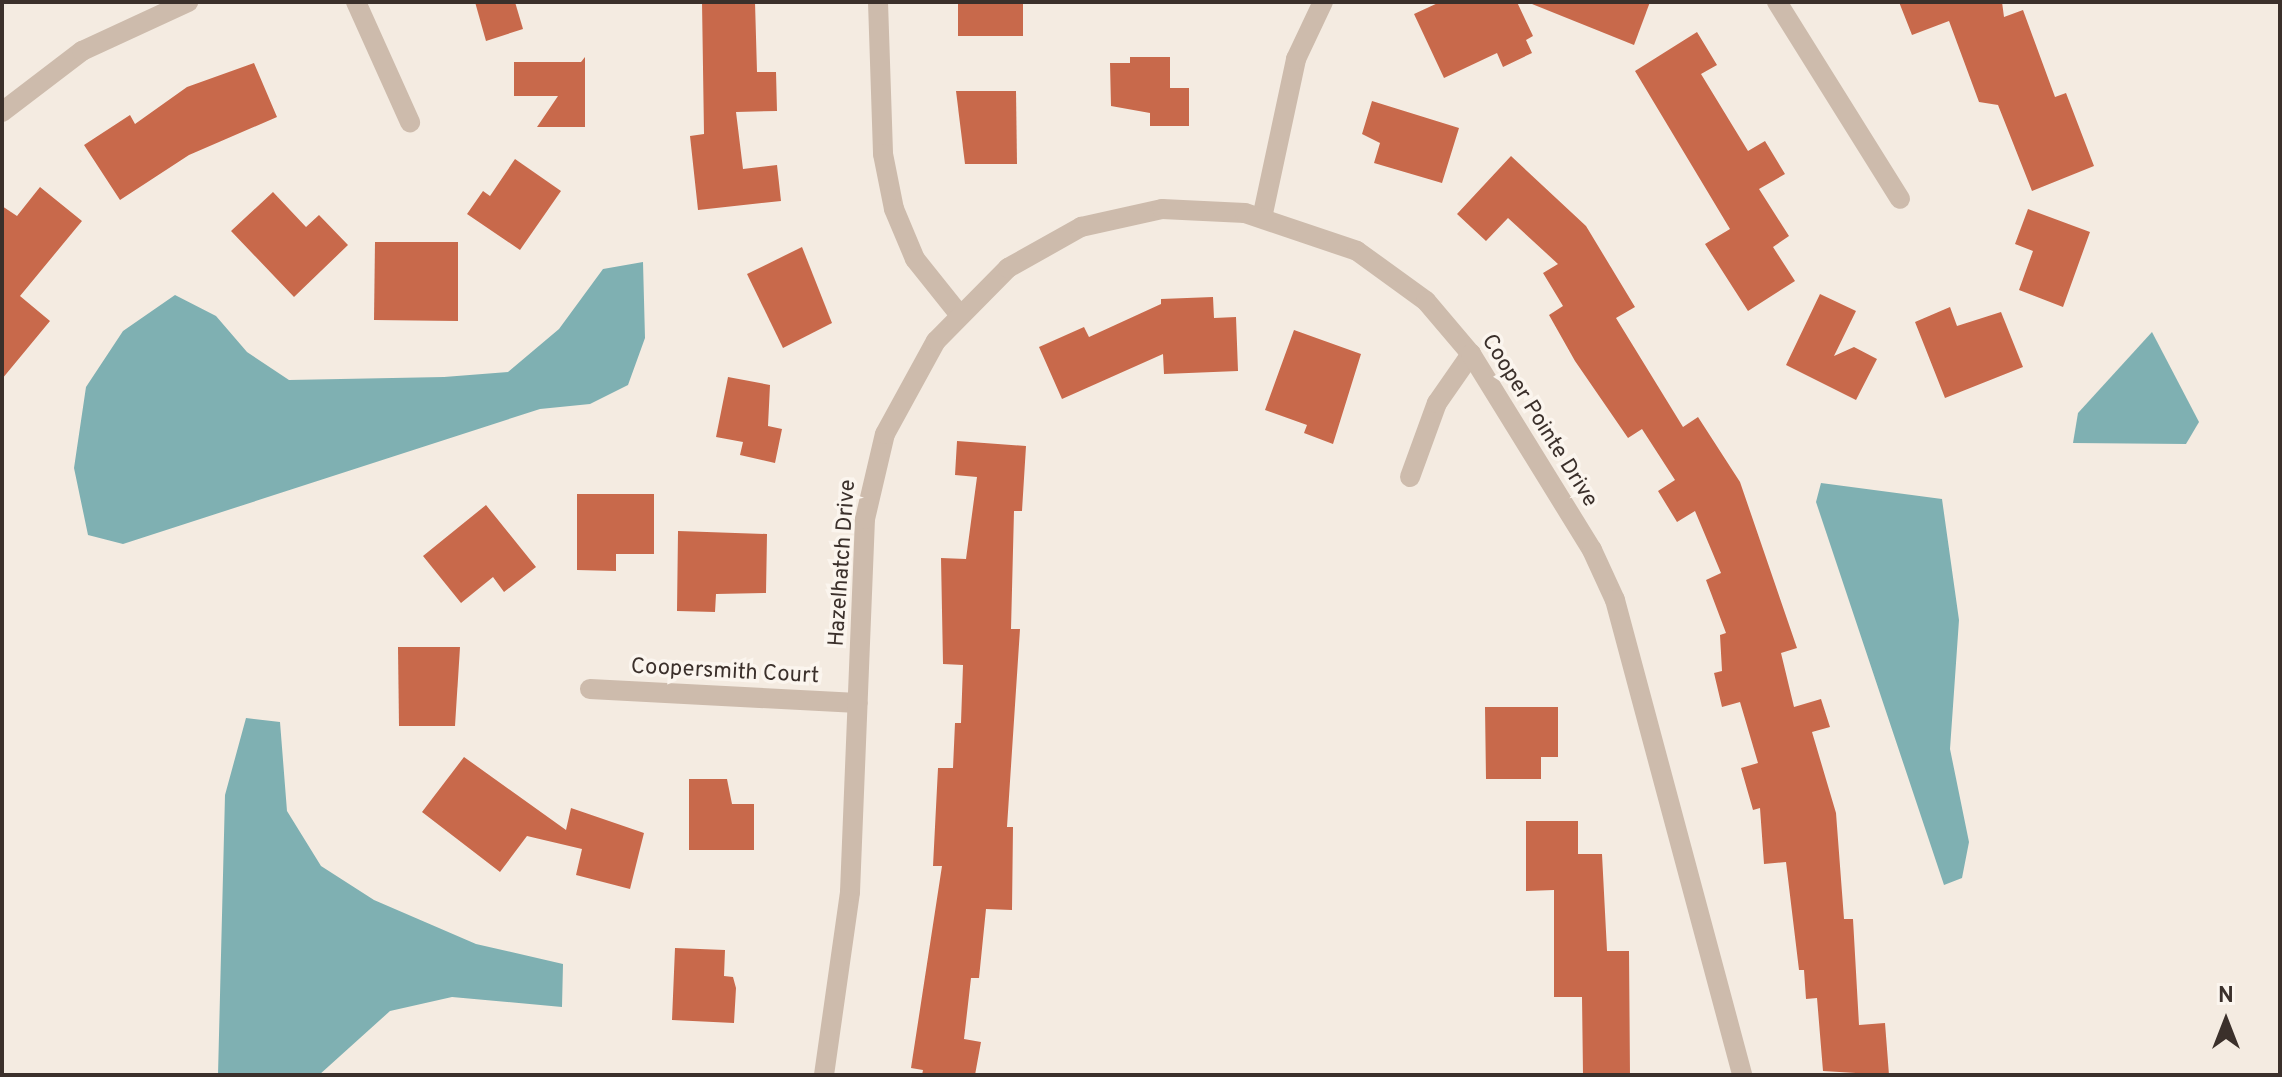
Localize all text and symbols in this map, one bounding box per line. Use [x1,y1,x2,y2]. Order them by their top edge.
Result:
street label: Cooper Pointe Drive [1475,330,1603,512]
street label: Hazelhatch Drive [824,479,862,647]
street label: Coopersmith Court [630,654,820,690]
north arrow [2186,981,2266,1061]
text: N [2218,983,2234,1010]

